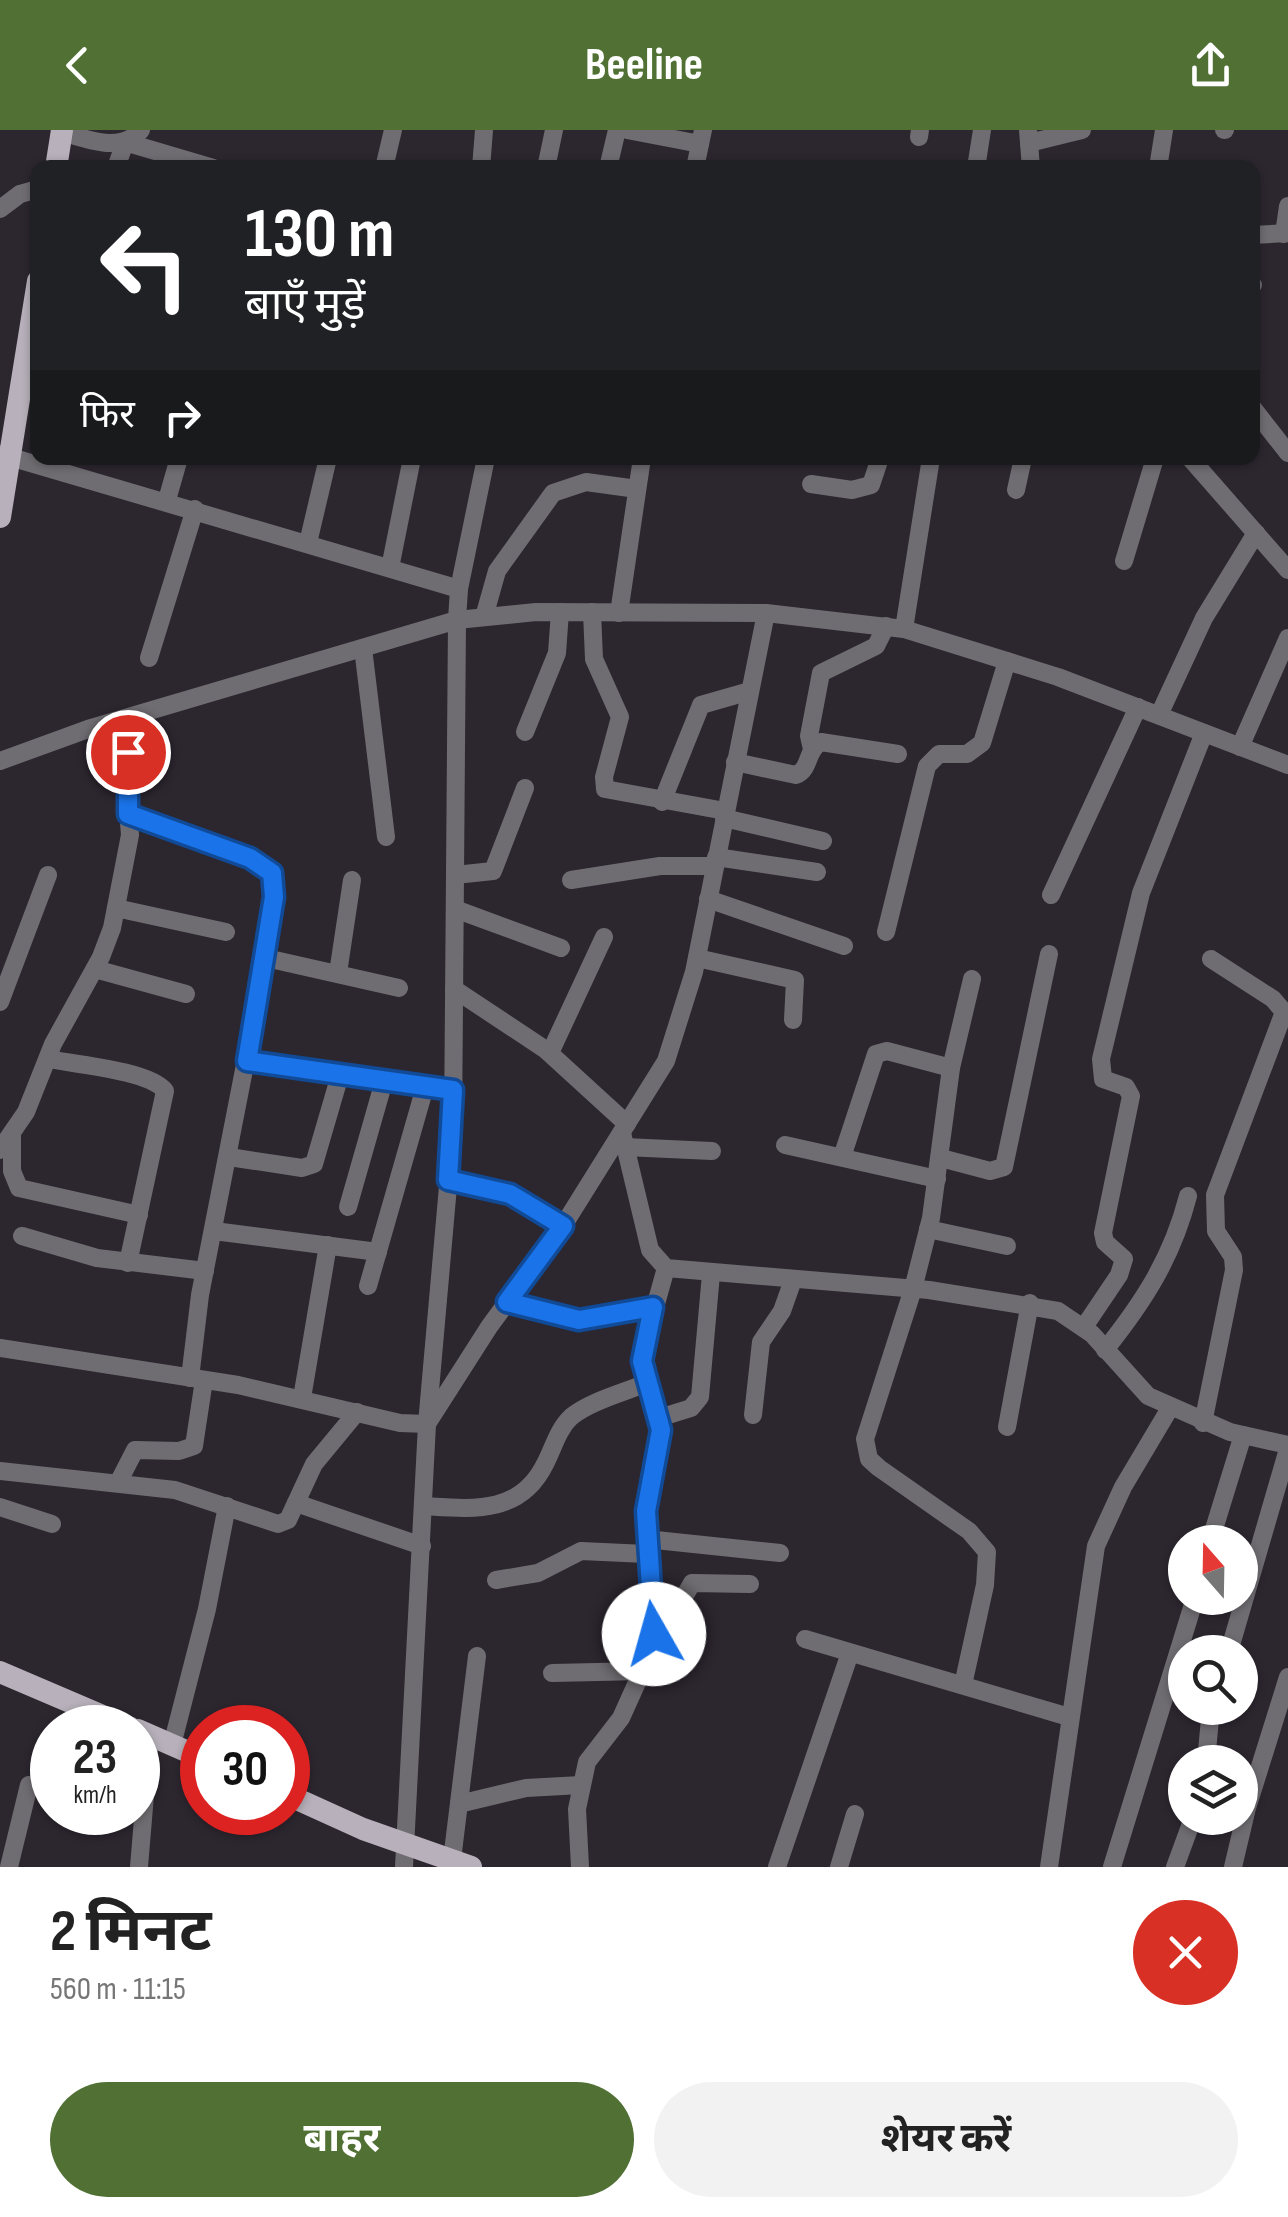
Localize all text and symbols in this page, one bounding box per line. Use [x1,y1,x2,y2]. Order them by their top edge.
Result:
icon: back [50,38,105,93]
text: Beeline [585,38,703,93]
icon: share [1183,38,1238,93]
text: 130 m [245,193,394,277]
icon: left [80,200,210,330]
text: बाएँ मुड़ें [245,278,365,333]
icon: right [155,390,210,445]
text: फिर [80,393,135,438]
pin [86,710,171,795]
icon: arrive [101,725,156,780]
north arrow [1168,1525,1258,1615]
map controls [1168,1525,1258,1835]
position arrow [602,1582,706,1686]
button: search [1168,1635,1258,1725]
speed limit sign: 30 [180,1705,310,1835]
text: 23 [73,1728,117,1788]
button: layers [1168,1745,1258,1835]
text: km/h [73,1780,117,1811]
text: 2 मिनट [50,1896,212,1968]
button: close [1133,1900,1238,2005]
text: 560 m · 11:15 [50,1970,186,2009]
button: बाहर [50,2082,634,2197]
button: शेयर करें [654,2082,1238,2197]

